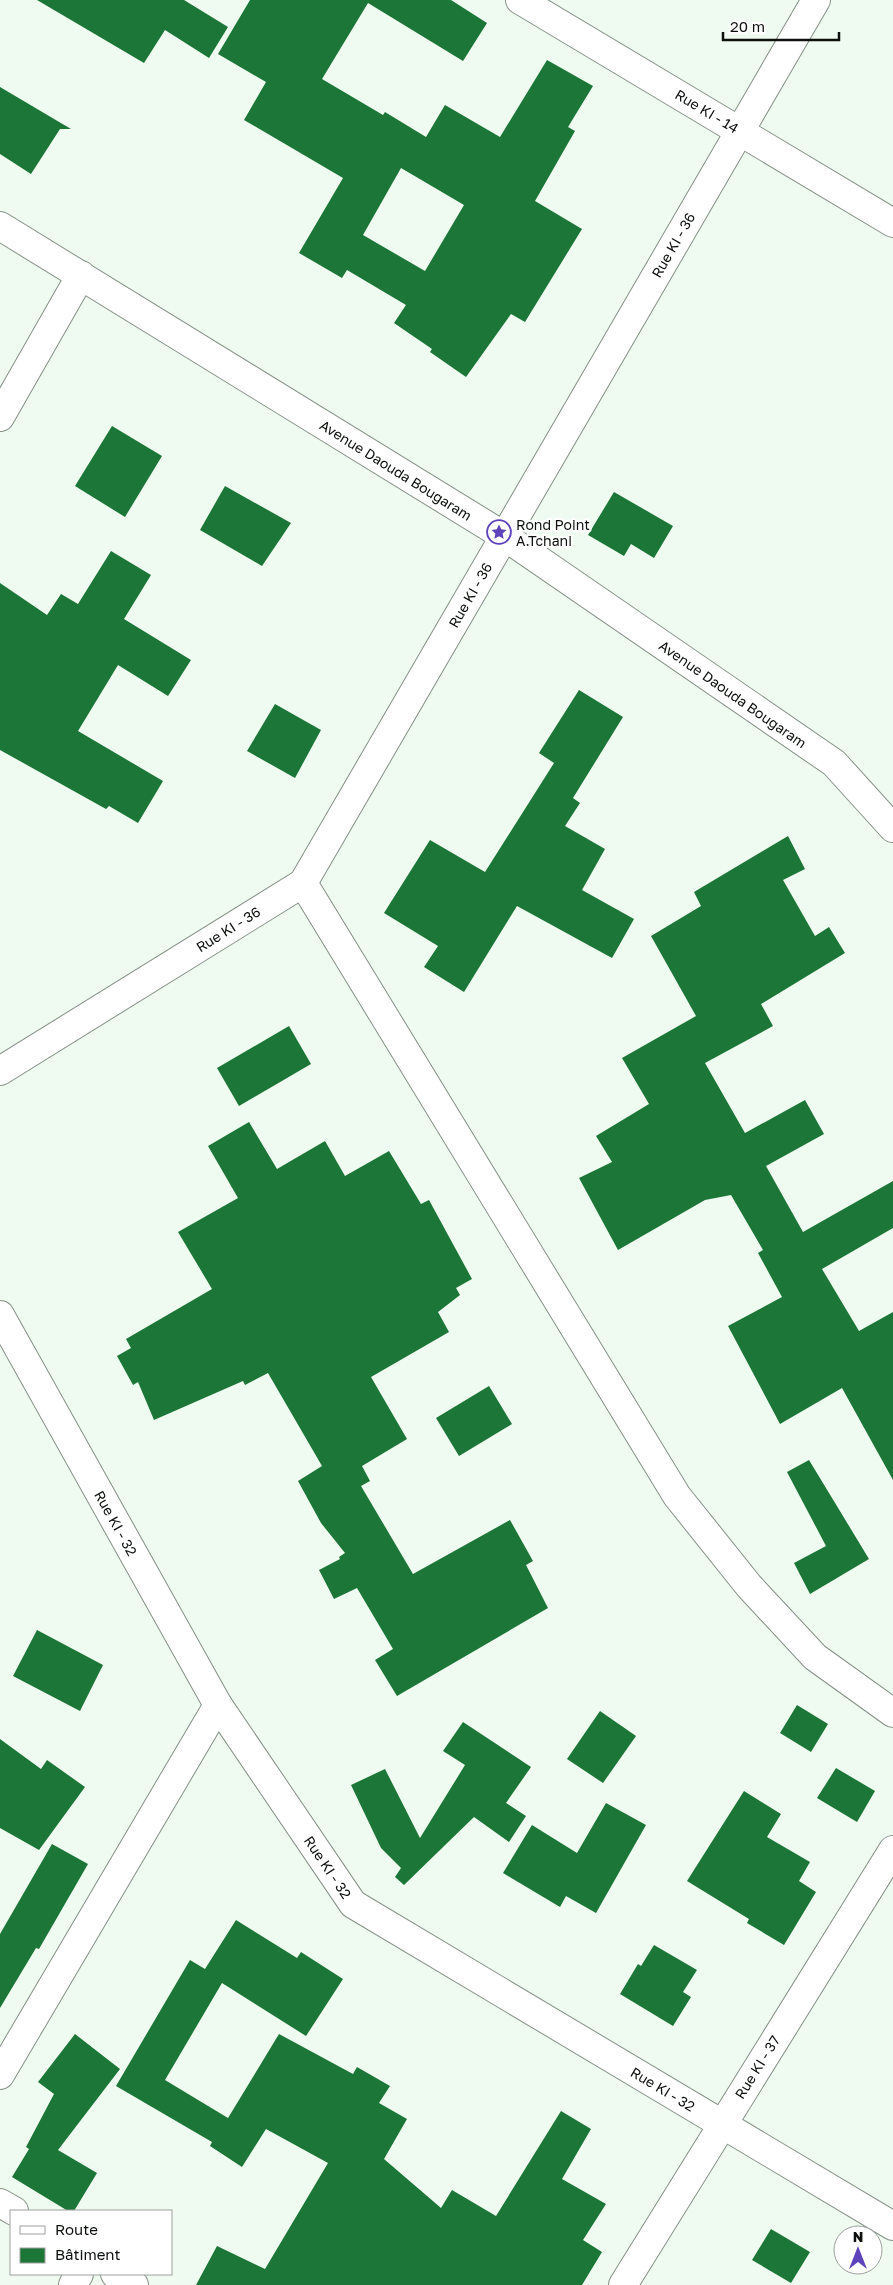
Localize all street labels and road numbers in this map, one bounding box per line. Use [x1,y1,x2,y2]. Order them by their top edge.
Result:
street label: Rue KI - 14 [672,85,742,137]
street label: Rue KI - 36 [648,209,698,281]
street label: Avenue Daouda Bougaram [317,416,475,524]
street label: Rue KI - 36 [445,559,495,631]
street label: Avenue Daouda Bougaram [656,637,810,751]
street label: Rue KI - 36 [193,903,263,955]
street label: Rue KI - 32 [91,1487,141,1559]
street label: Rue KI - 32 [301,1832,355,1902]
street label: Rue KI - 37 [731,2032,783,2102]
street label: Rue KI - 32 [628,2063,698,2115]

